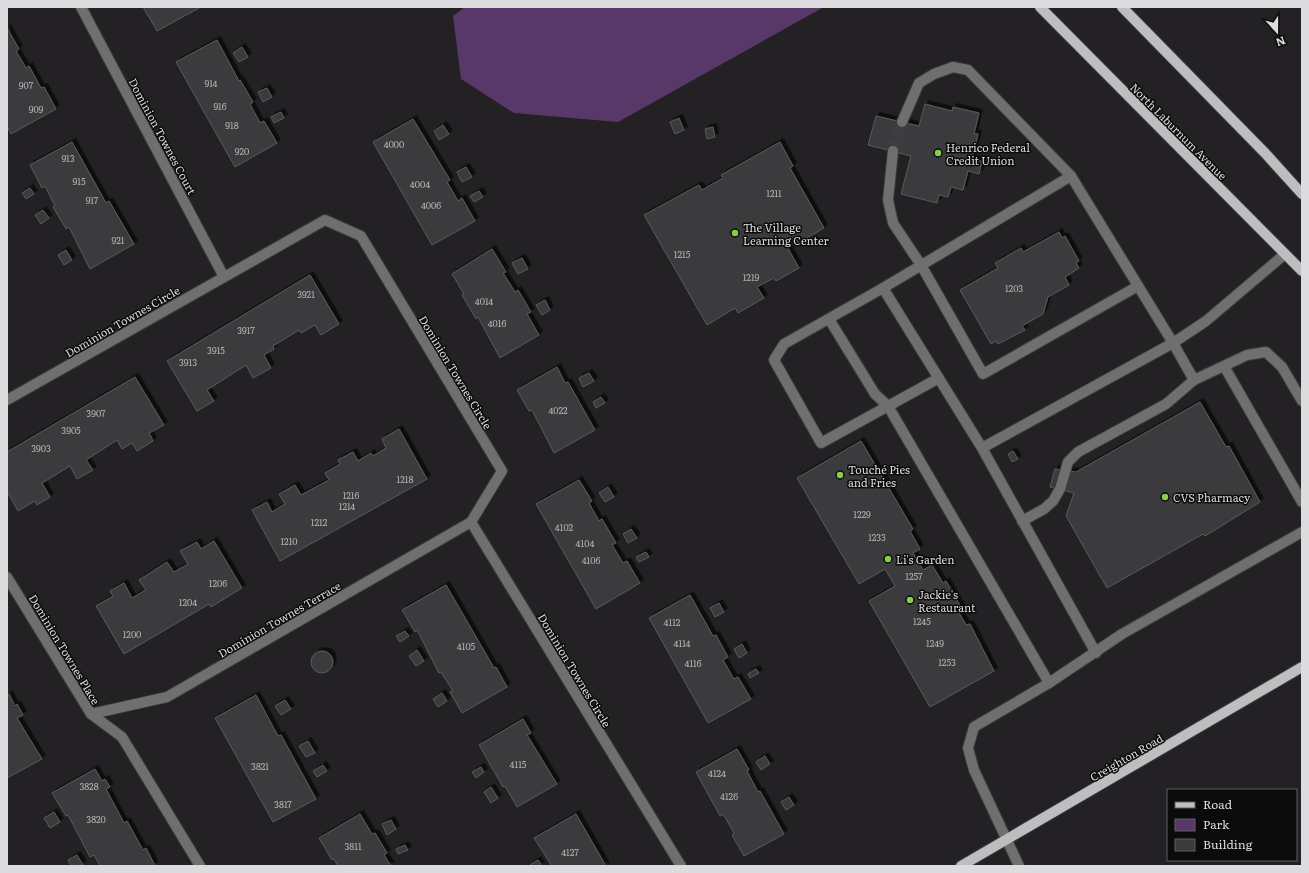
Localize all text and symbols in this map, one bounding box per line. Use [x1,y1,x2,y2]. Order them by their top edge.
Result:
north arrow [1257,12,1297,52]
text: N [1274,33,1288,51]
street label: Dominion Townes Court [126,75,201,197]
house number: 914 [205,76,218,90]
house number: 907 [19,78,34,92]
street label: North Laburnum Avenue [1127,79,1231,183]
house number: 916 [213,99,227,113]
house number: 909 [29,102,44,116]
house number: 918 [225,118,239,132]
house number: 4000 [384,137,404,151]
place label: Henrico Federal Credit Union [946,139,1030,168]
house number: 920 [235,144,249,158]
marker: Henrico Federal Credit Union [933,148,943,158]
house number: 913 [61,151,75,165]
house number: 915 [73,174,86,188]
house number: 4004 [410,177,430,191]
house number: 1211 [766,186,782,200]
house number: 917 [86,193,99,207]
house number: 4006 [421,198,441,212]
place label: The Village Learning Center [743,219,830,248]
marker: The Village Learning Center [730,228,740,238]
house number: 921 [112,233,125,247]
house number: 1215 [674,247,691,261]
house number: 1219 [743,270,760,284]
street label: Dominion Townes Circle [62,281,183,360]
house number: 1203 [1005,281,1023,295]
house number: 3921 [297,287,315,301]
house number: 4014 [475,294,493,308]
street label: Dominion Townes Circle [416,312,496,432]
house number: 4016 [488,316,506,330]
house number: 3917 [237,323,255,337]
house number: 3915 [207,343,225,357]
house number: 3913 [179,355,197,369]
house number: 4022 [548,403,568,417]
house number: 3907 [86,406,106,420]
house number: 3905 [61,423,81,437]
house number: 3903 [31,441,51,455]
place label: Touché Pies and Fries [848,461,910,490]
marker: Touché Pies and Fries [835,470,845,480]
house number: 1218 [397,472,413,486]
house number: 1216 [343,488,360,502]
place label: CVS Pharmacy [1173,489,1251,505]
marker: CVS Pharmacy [1160,492,1170,502]
house number: 1214 [339,499,355,513]
house number: 1229 [853,507,871,521]
house number: 1212 [311,515,328,529]
house number: 4102 [555,520,574,534]
house number: 1233 [868,530,886,544]
house number: 1210 [280,534,298,548]
house number: 4104 [576,536,594,550]
place label: Li's Garden [896,551,954,567]
house number: 4106 [582,553,600,567]
marker: Li's Garden [883,554,893,564]
house number: 1257 [905,569,923,583]
house number: 1206 [209,576,227,590]
street label: Dominion Townes Terrace [215,577,344,661]
place label: Jackie's Restaurant [918,586,976,615]
street label: Dominion Townes Place [26,591,105,707]
house number: 1204 [179,595,197,609]
marker: Jackie's Restaurant [905,595,915,605]
street label: Dominion Townes Circle [535,610,615,730]
house number: 1245 [913,614,931,628]
house number: 4112 [664,615,681,629]
house number: 1200 [123,627,141,641]
house number: 4114 [674,636,690,650]
house number: 1249 [926,636,944,650]
house number: 4105 [457,639,476,653]
house number: 1253 [938,655,956,669]
house number: 4116 [684,656,702,670]
street label: Creighton Road [1086,729,1166,784]
house number: 4115 [510,757,527,771]
house number: 3821 [251,759,269,773]
house number: 4124 [708,766,726,780]
house number: 3828 [79,779,99,793]
house number: 4126 [720,789,738,803]
legend [1167,789,1297,861]
text: Road [1203,795,1233,813]
house number: 3817 [274,797,292,811]
house number: 3820 [86,812,106,826]
text: Park [1203,815,1230,833]
text: Building [1203,835,1253,853]
house number: 3811 [344,839,362,853]
house number: 4127 [561,845,579,859]

